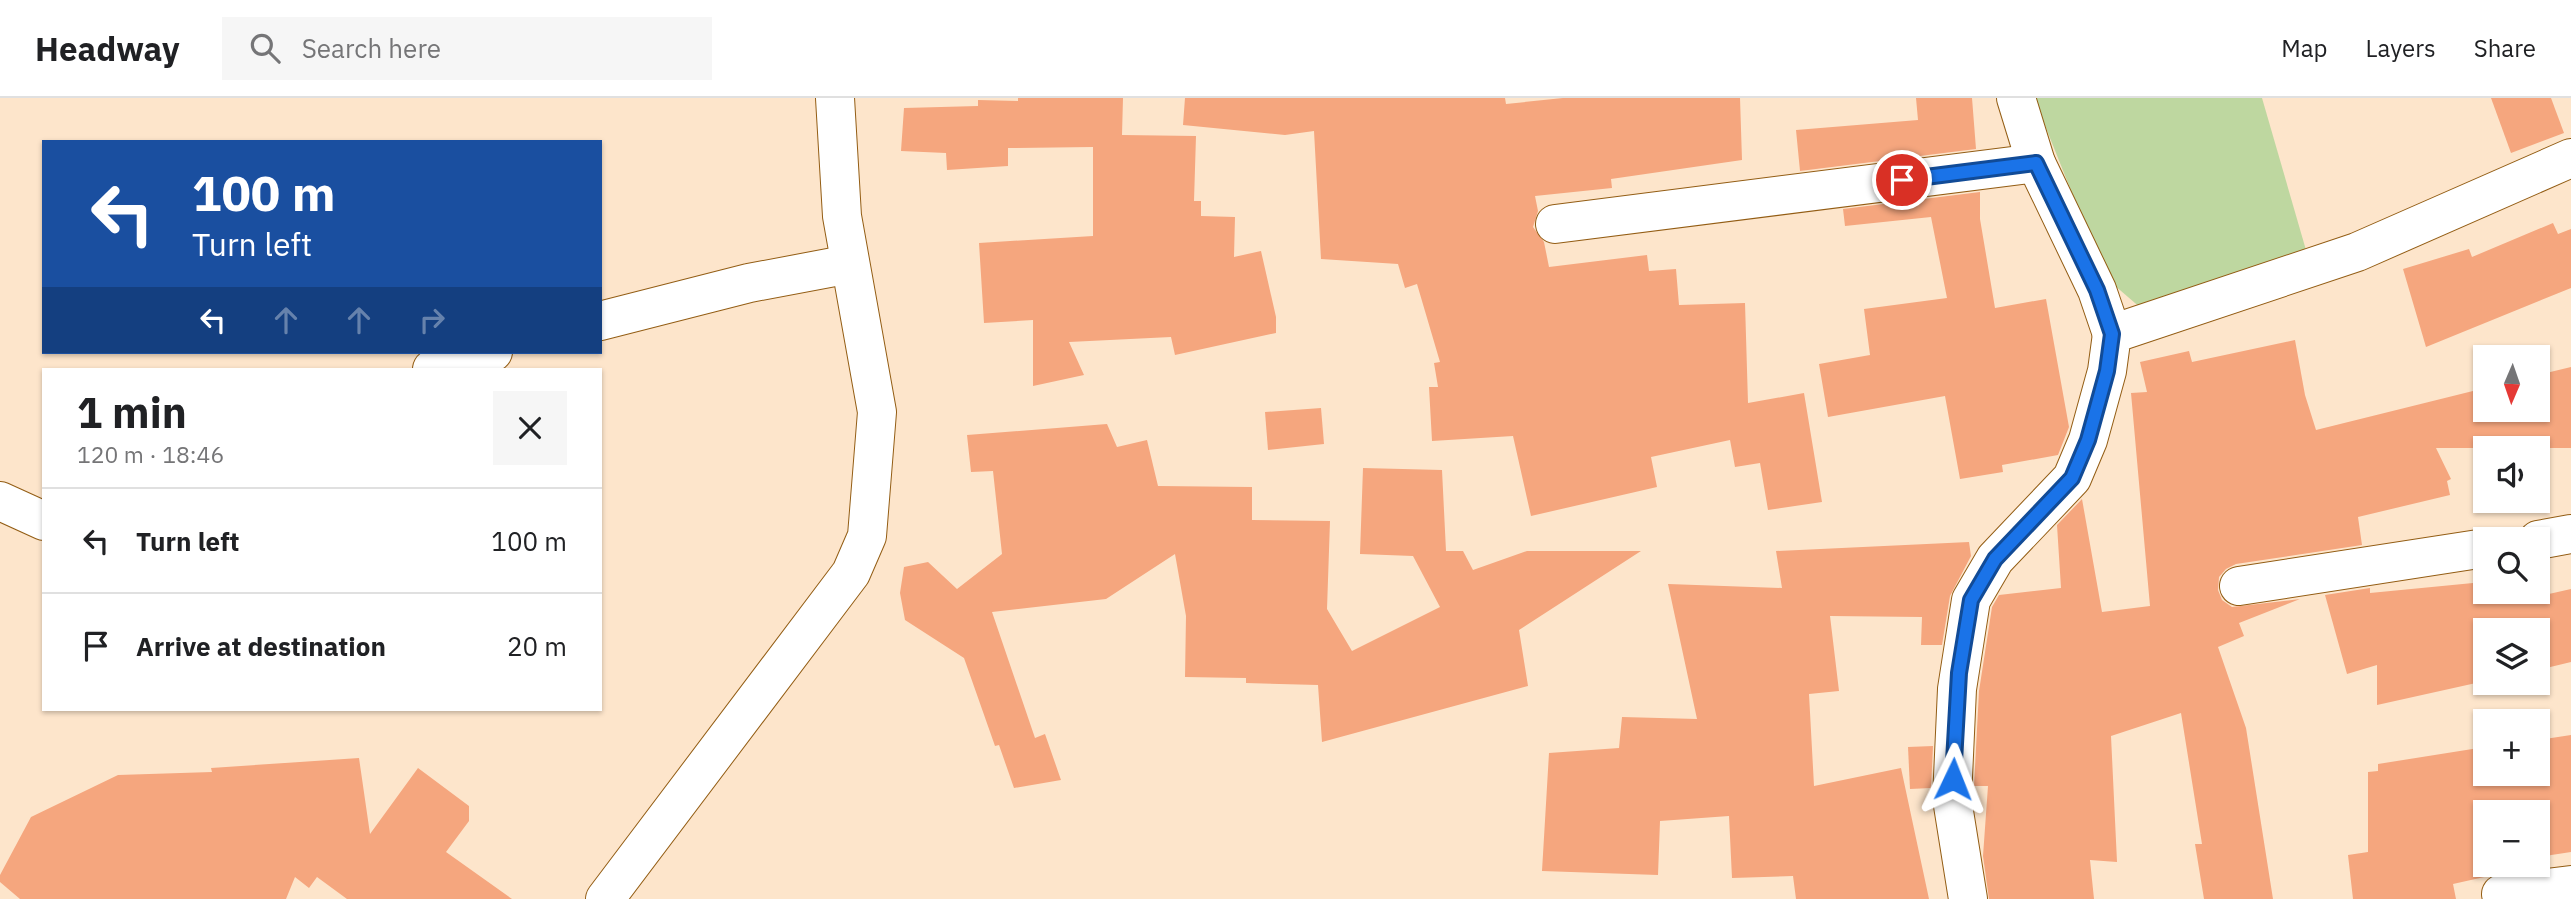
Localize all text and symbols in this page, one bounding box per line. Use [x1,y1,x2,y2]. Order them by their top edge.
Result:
search box [222,17,712,80]
text: Headway [35,27,180,70]
icon: search [246,29,284,67]
text: Search here [302,31,441,65]
text: Map [2281,32,2328,64]
text: Layers [2366,32,2436,64]
text: Share [2474,32,2536,64]
pin [1872,150,1932,210]
text: 100 m [192,161,336,224]
icon: arrive [1883,161,1921,199]
icon: left [77,168,168,259]
text: Turn left [192,223,312,265]
icon: left [194,301,232,339]
icon: ahead [267,301,305,339]
icon: ahead [340,301,378,339]
icon: right [413,301,451,339]
north arrow [2473,345,2550,422]
map controls [2473,345,2550,877]
text: 1 min [77,385,187,440]
button: close [493,391,567,465]
button: sound [2473,436,2550,513]
text: 120 m · 18:46 [77,439,224,469]
icon: left [77,522,115,560]
text: Turn left [136,524,239,558]
text: 100 m [491,524,567,558]
button: search [2473,527,2550,604]
button: layers [2473,618,2550,695]
icon: arrive [77,627,115,665]
text: Arrive at destination [136,629,386,663]
text: 20 m [507,629,567,663]
button: + [2473,709,2550,786]
position arrow [1916,742,1990,816]
button: − [2473,800,2550,877]

